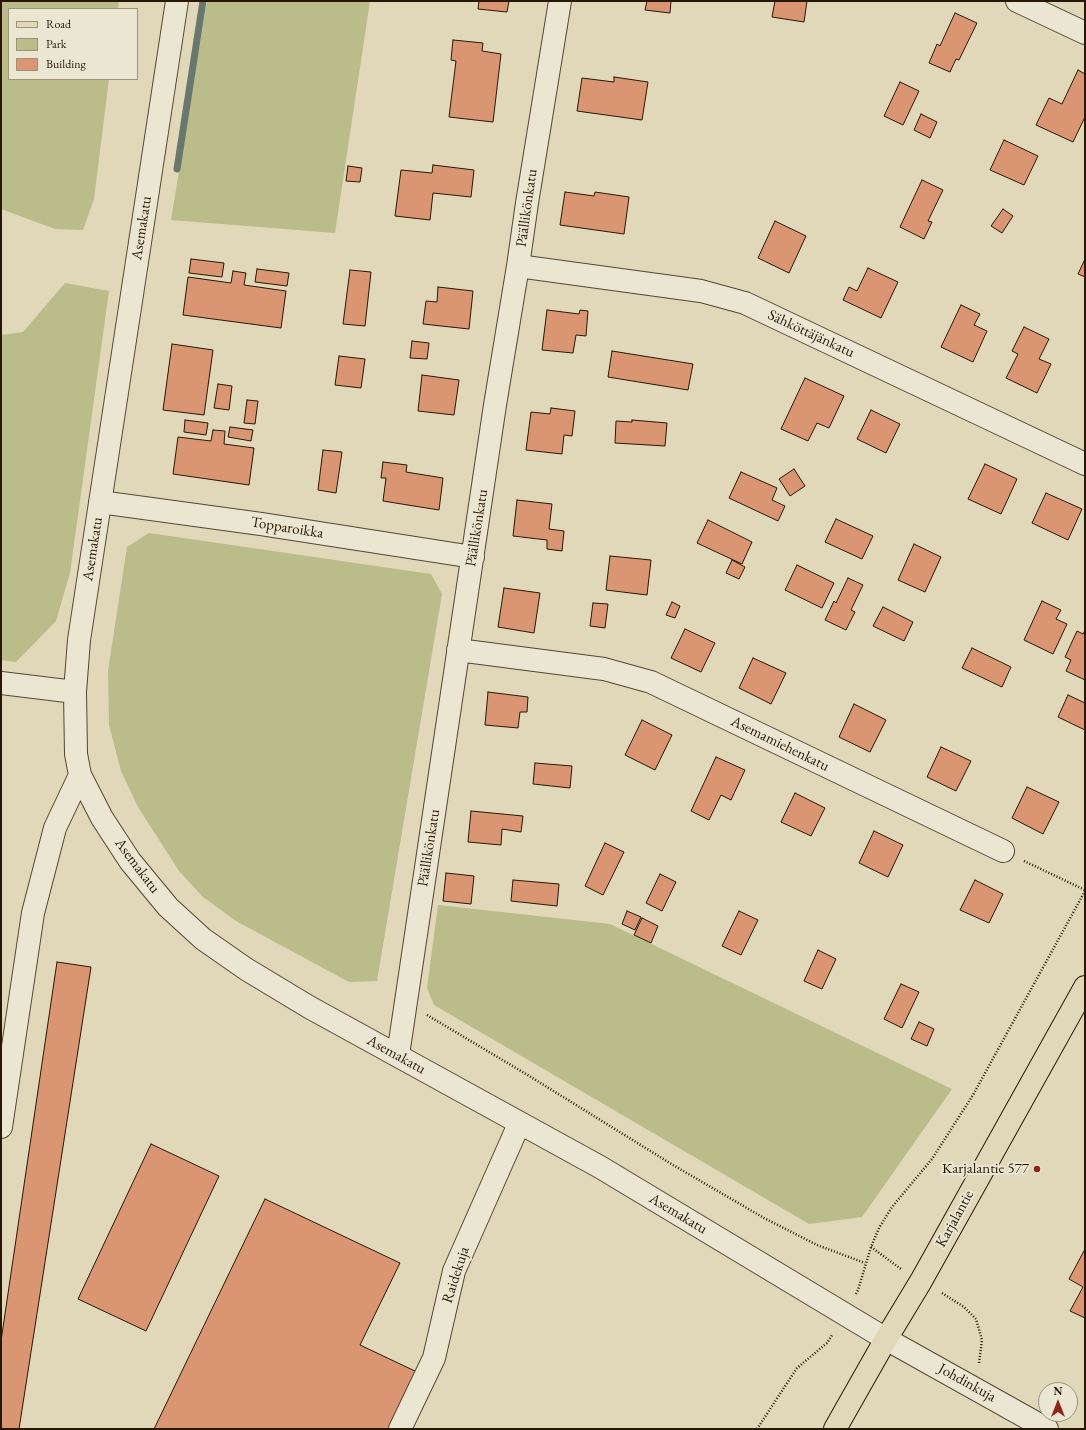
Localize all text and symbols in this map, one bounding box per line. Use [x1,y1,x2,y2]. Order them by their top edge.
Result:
legend [8,8,138,80]
text: Road [46,16,71,32]
text: Park [46,36,66,52]
text: Building [46,56,86,72]
street label: Päällikönkatu [513,168,541,248]
street label: Asemakatu [128,195,156,261]
street label: Sähköttäjänkatu [765,306,857,362]
street label: Päällikönkatu [462,488,492,568]
street label: Topparoikka [249,513,325,543]
street label: Asemakatu [79,516,107,582]
street label: Asemamiehenkatu [728,712,832,776]
street label: Päällikönkatu [414,808,444,888]
street label: Asemakatu [110,835,164,897]
street label: Asemakatu [363,1032,429,1078]
place label: Karjalantie 577 [942,1160,1029,1178]
marker: Karjalantie 577 [1032,1164,1042,1174]
street label: Karjalantie [932,1187,978,1251]
street label: Asemakatu [646,1190,710,1238]
street label: Raidekuja [438,1245,474,1305]
street label: Johdinkuja [935,1360,999,1406]
north arrow [1038,1382,1078,1422]
text: N [1054,1384,1062,1398]

